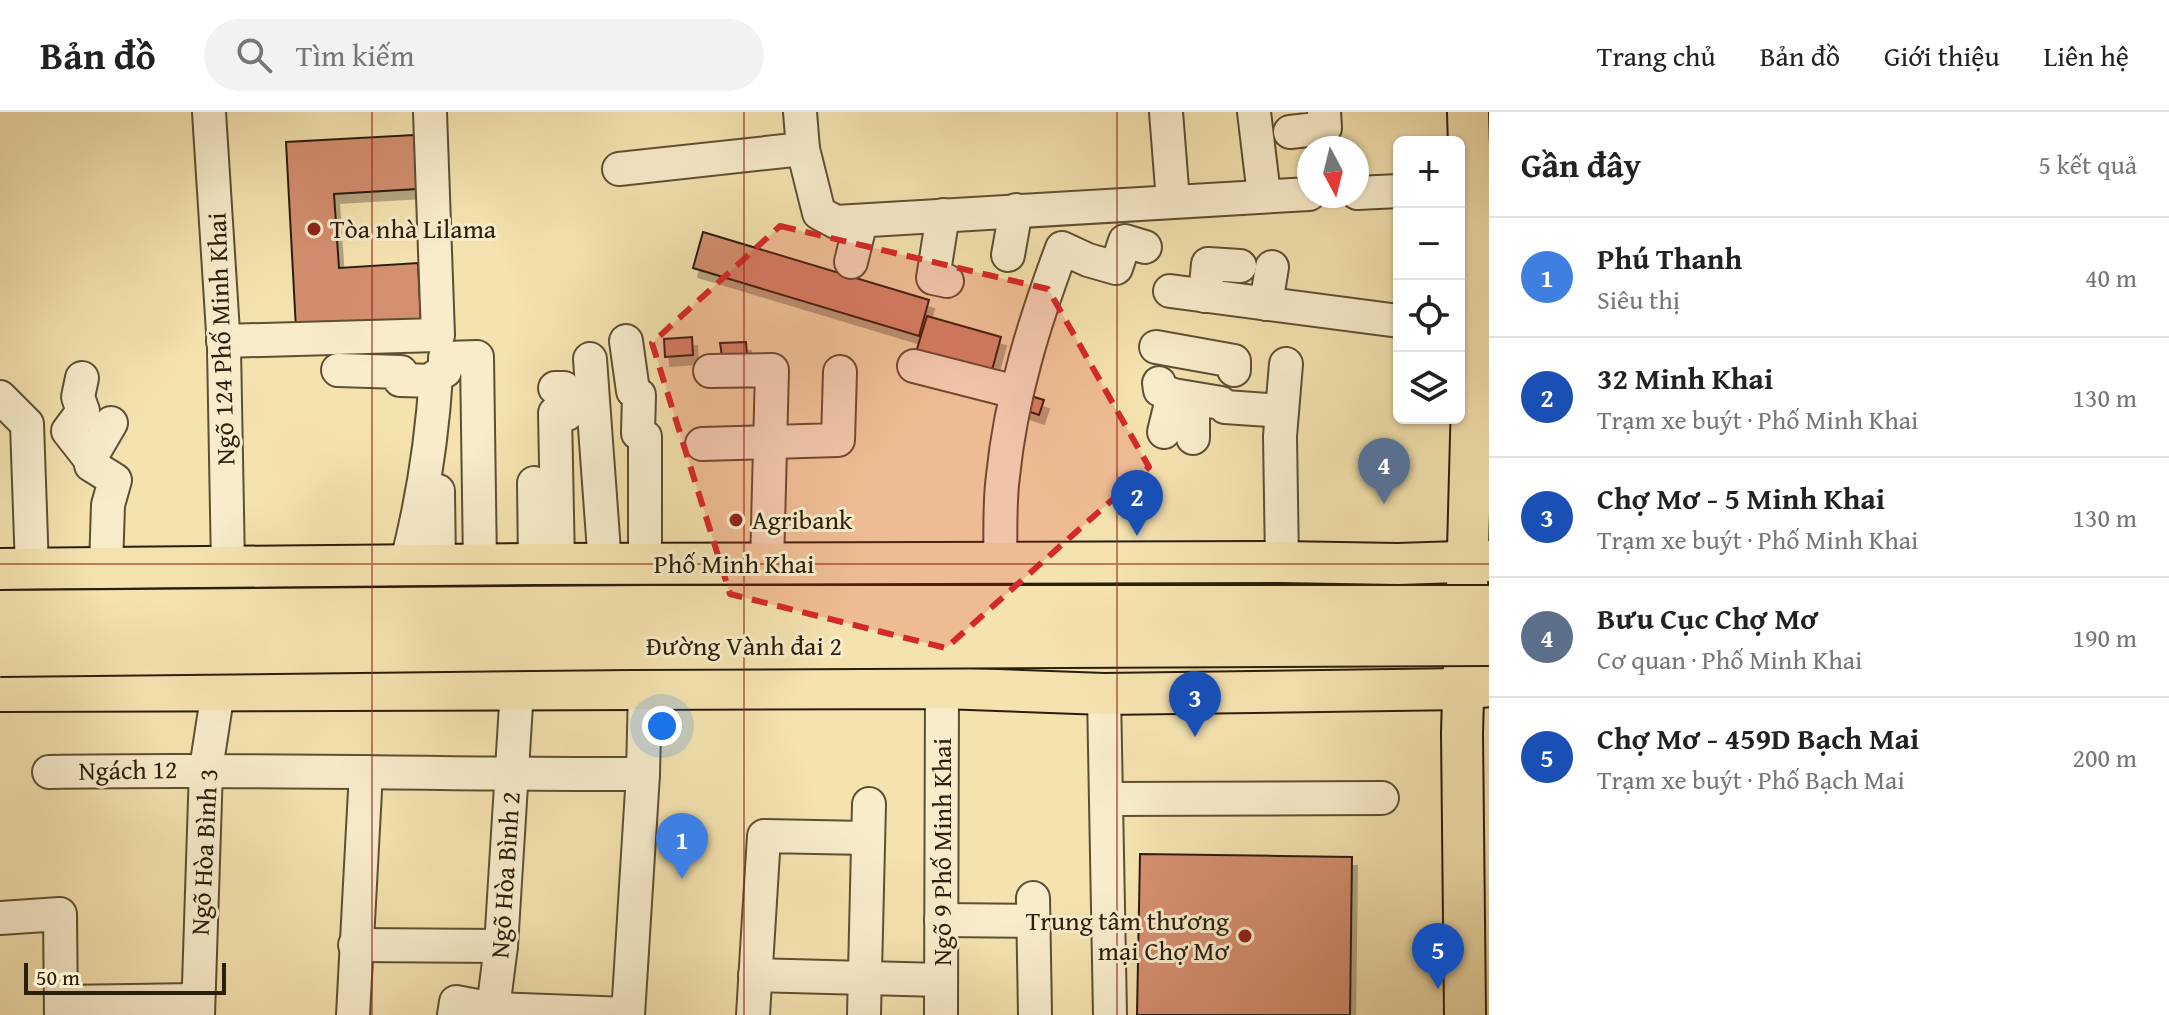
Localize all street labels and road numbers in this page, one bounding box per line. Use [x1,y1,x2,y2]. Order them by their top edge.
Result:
street label: Ngõ 124 Phố Minh Khai [197,212,244,466]
street label: Phố Minh Khai [654,544,814,583]
street label: Đường Vành đai 2 [646,626,842,665]
street label: Ngõ 9 Phố Minh Khai [922,738,961,966]
street label: Ngách 12 [78,749,178,790]
street label: Ngõ Hòa Bình 3 [180,768,227,936]
street label: Ngõ Hòa Bình 2 [479,790,530,960]

